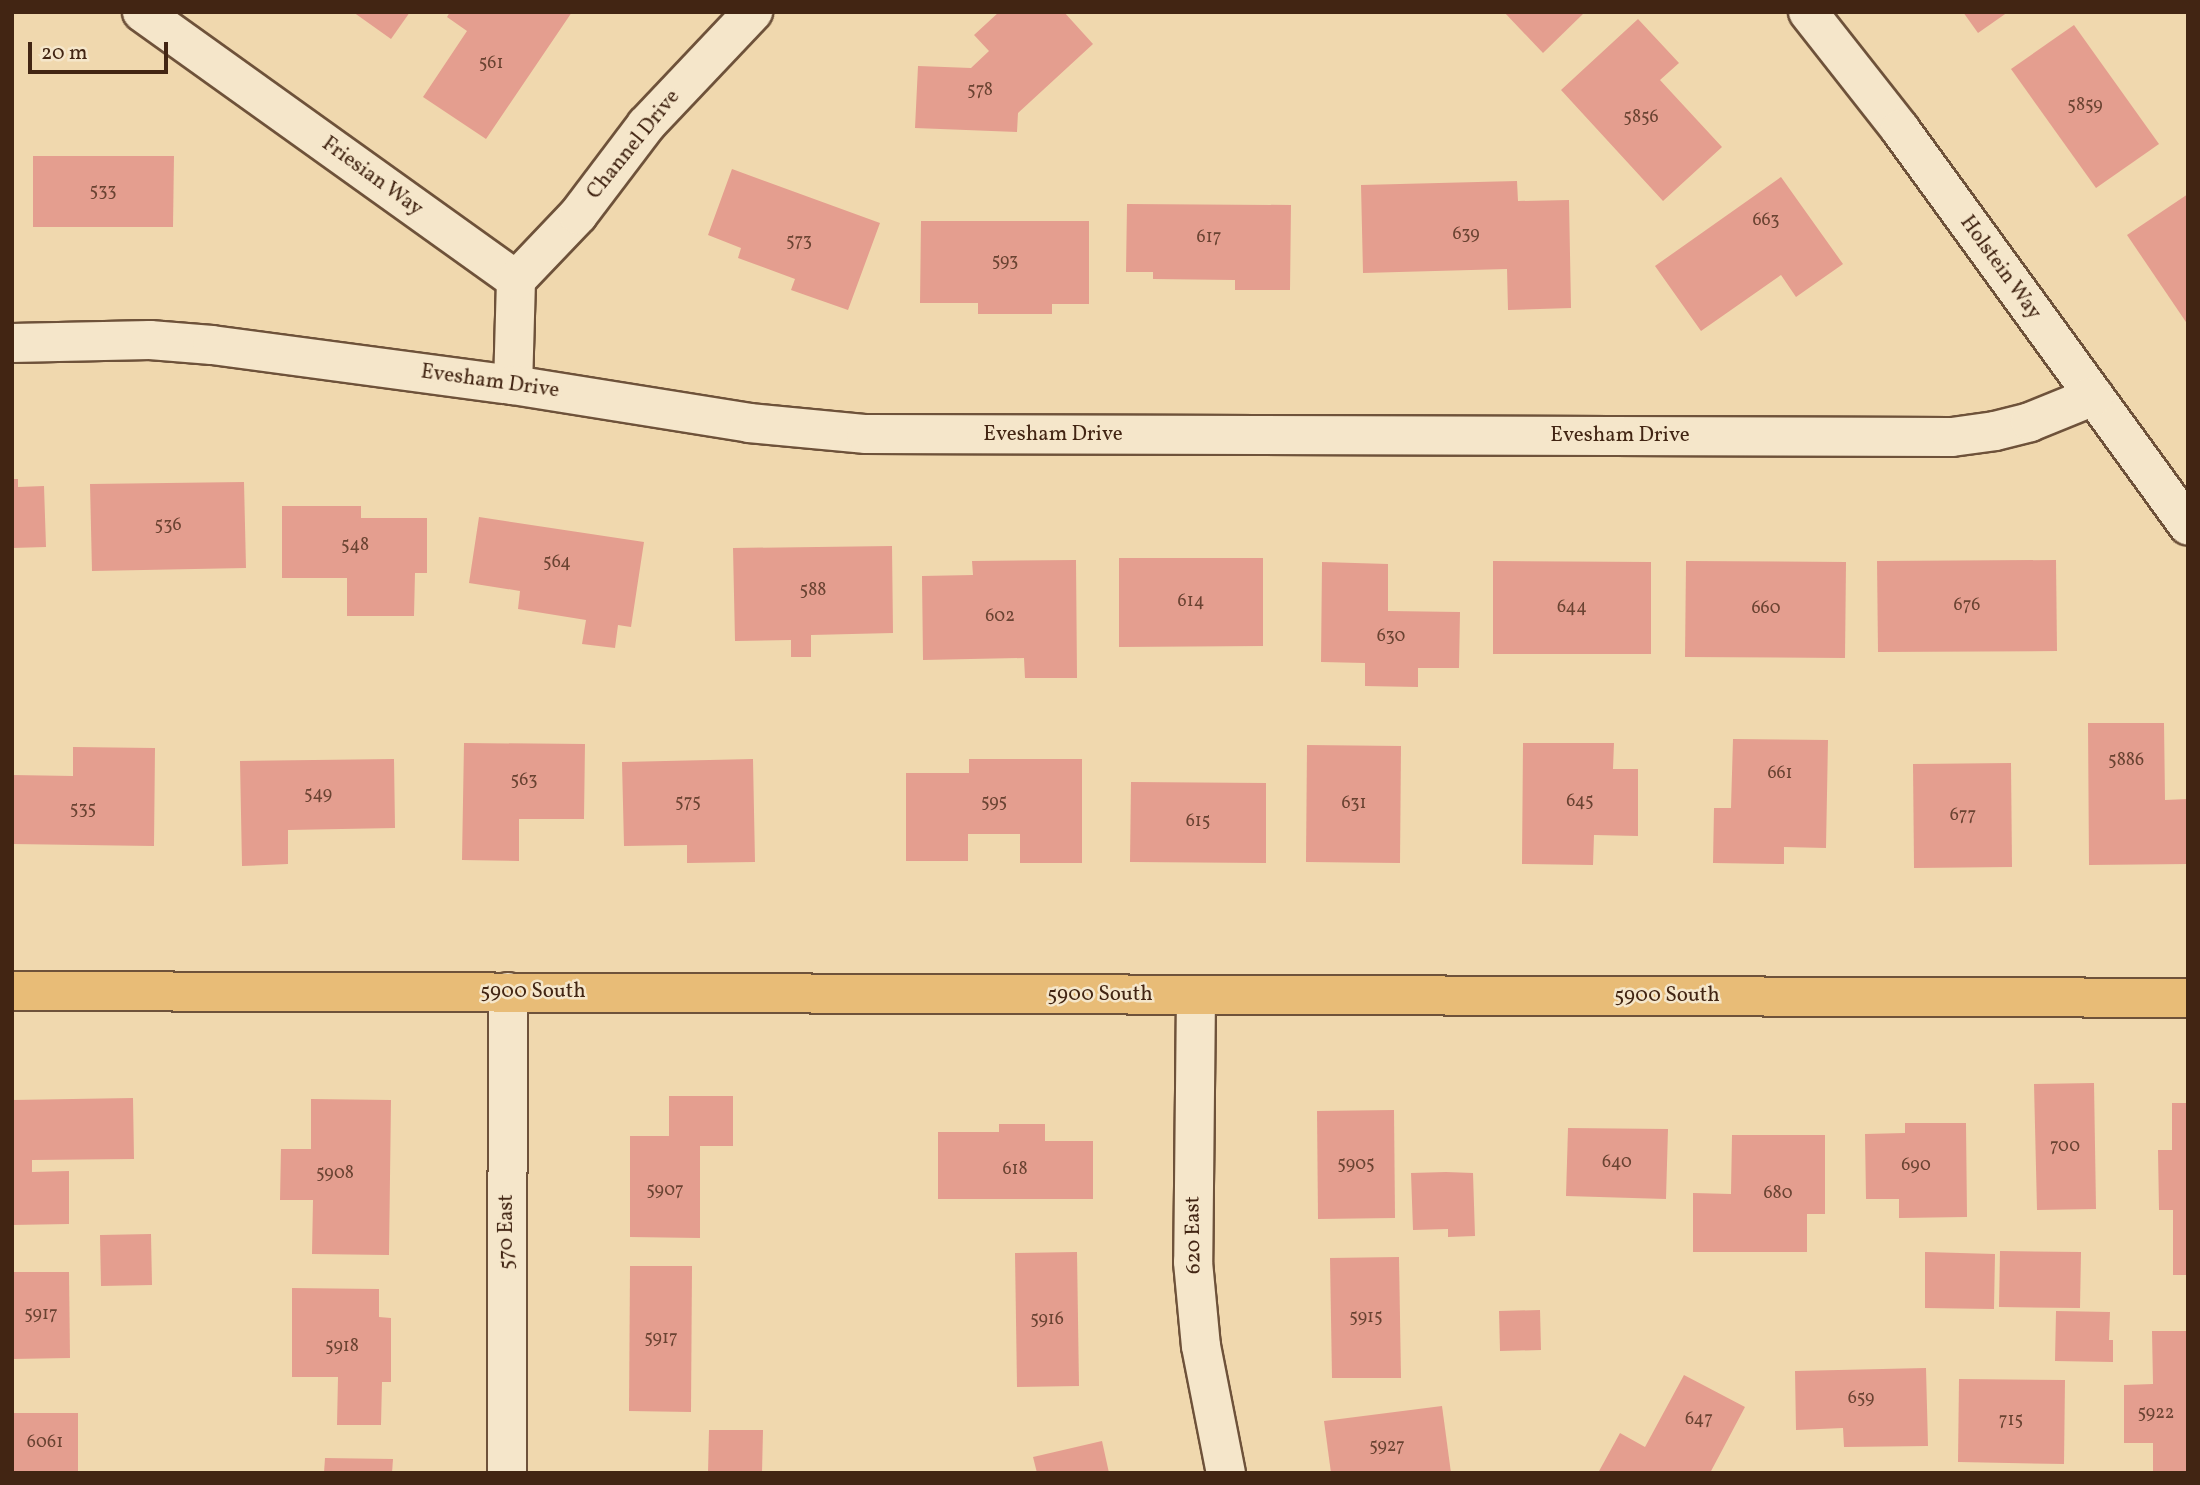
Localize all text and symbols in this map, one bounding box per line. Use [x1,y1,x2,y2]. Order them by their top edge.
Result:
scale bar [32,28,172,72]
text: 20 m [41,39,87,68]
house number: 561 [479,53,503,75]
house number: 578 [967,80,993,102]
street label: Channel Drive [582,85,686,205]
house number: 5859 [2067,95,2103,117]
house number: 5856 [1623,107,1659,129]
street label: Friesian Way [316,132,428,222]
house number: 533 [90,181,116,203]
house number: 663 [1752,210,1780,232]
street label: Holstein Way [1954,211,2046,325]
house number: 639 [1452,224,1480,246]
house number: 617 [1197,227,1221,249]
house number: 573 [786,231,812,253]
house number: 593 [992,251,1018,273]
street label: Evesham Drive [419,360,561,404]
street label: Evesham Drive [983,422,1123,448]
street label: Evesham Drive [1550,423,1690,449]
house number: 536 [155,515,181,537]
house number: 548 [341,535,369,557]
house number: 564 [543,552,571,574]
house number: 588 [800,580,826,602]
house number: 614 [1178,591,1204,613]
house number: 676 [1954,595,1980,617]
house number: 644 [1557,597,1587,619]
house number: 660 [1751,598,1781,620]
house number: 602 [985,606,1015,628]
house number: 630 [1377,626,1405,648]
house number: 5886 [2108,750,2144,772]
house number: 661 [1767,763,1793,785]
house number: 563 [511,770,537,792]
house number: 549 [304,784,332,806]
house number: 645 [1566,791,1594,813]
house number: 575 [675,792,701,814]
house number: 595 [981,792,1007,814]
house number: 631 [1341,793,1367,815]
house number: 535 [70,799,96,821]
house number: 677 [1950,805,1976,827]
house number: 615 [1186,811,1210,833]
street label: 5900 South [480,979,586,1005]
street label: 5900 South [1047,982,1153,1008]
street label: 5900 South [1614,983,1720,1009]
house number: 700 [2050,1136,2080,1158]
house number: 640 [1602,1152,1632,1174]
house number: 5905 [1337,1154,1375,1176]
house number: 690 [1901,1155,1931,1177]
house number: 618 [1002,1159,1028,1181]
house number: 5908 [316,1163,354,1185]
house number: 5907 [646,1180,684,1202]
house number: 680 [1763,1183,1793,1205]
street label: 570 East [494,1194,520,1270]
street label: 620 East [1181,1196,1207,1274]
house number: 5917 [24,1304,58,1326]
house number: 5915 [1349,1307,1383,1329]
house number: 5916 [1030,1309,1064,1331]
house number: 5917 [644,1328,678,1350]
house number: 5918 [325,1336,359,1358]
house number: 659 [1848,1388,1874,1410]
house number: 5922 [2138,1403,2174,1425]
house number: 647 [1685,1409,1713,1431]
house number: 715 [1999,1410,2023,1432]
house number: 6061 [27,1432,63,1454]
house number: 5927 [1369,1436,1405,1458]

